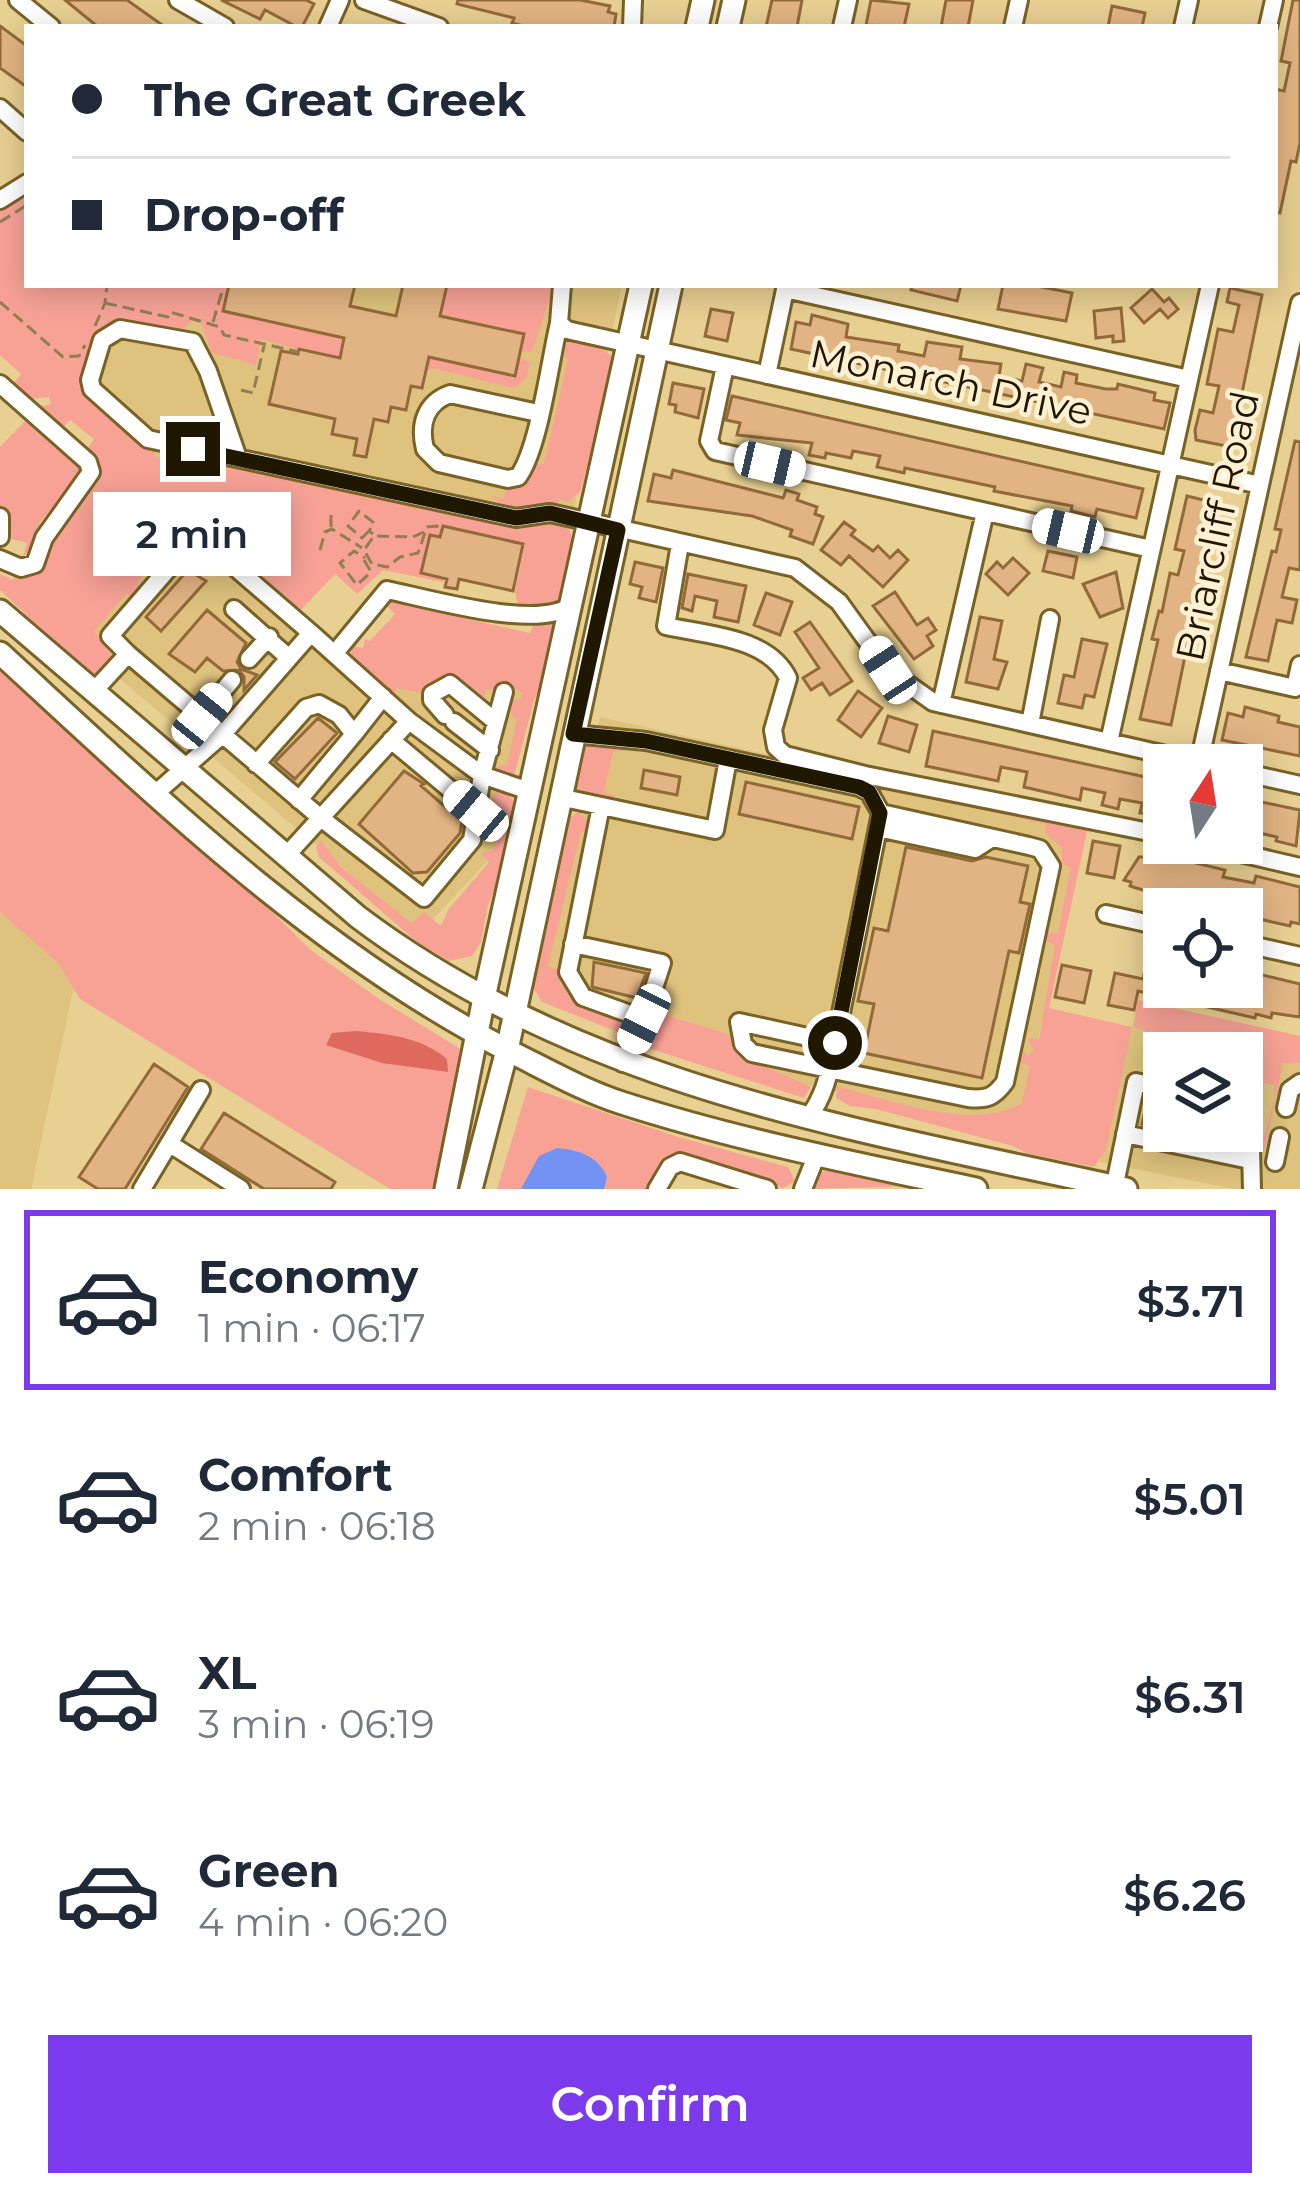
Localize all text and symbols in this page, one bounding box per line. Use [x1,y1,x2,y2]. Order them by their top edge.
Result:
text: The Great Greek [144,72,526,127]
text: Drop-off [144,187,344,242]
street label: Monarch Drive [806,329,1096,435]
street label: Briarcliff Road [1165,387,1269,665]
route end [166,422,220,476]
car [731,438,809,490]
callout: 2 min [94,491,292,575]
car [1029,505,1107,557]
text: 2 min [136,510,248,558]
car [853,630,923,710]
car [165,677,239,755]
north arrow [1143,744,1263,864]
map controls [1143,744,1263,1152]
car [437,774,515,848]
button: locate [1143,888,1263,1008]
car [612,979,676,1059]
route start [808,1016,862,1070]
button: layers [1143,1032,1263,1152]
icon: car [54,1246,162,1354]
text: Economy [198,1249,418,1304]
text: $3.71 [1136,1273,1246,1328]
text: 1 min · 06:17 [198,1304,426,1352]
icon: car [54,1444,162,1552]
text: Comfort [198,1447,393,1502]
text: $5.01 [1134,1471,1246,1526]
text: 2 min · 06:18 [198,1502,436,1550]
icon: car [54,1642,162,1750]
text: XL [198,1645,256,1700]
text: $6.31 [1134,1669,1246,1724]
text: 3 min · 06:19 [198,1700,434,1748]
icon: car [54,1840,162,1948]
text: Green [198,1843,340,1898]
text: $6.26 [1123,1867,1246,1922]
text: 4 min · 06:20 [198,1898,448,1946]
button: Confirm [48,2035,1252,2173]

